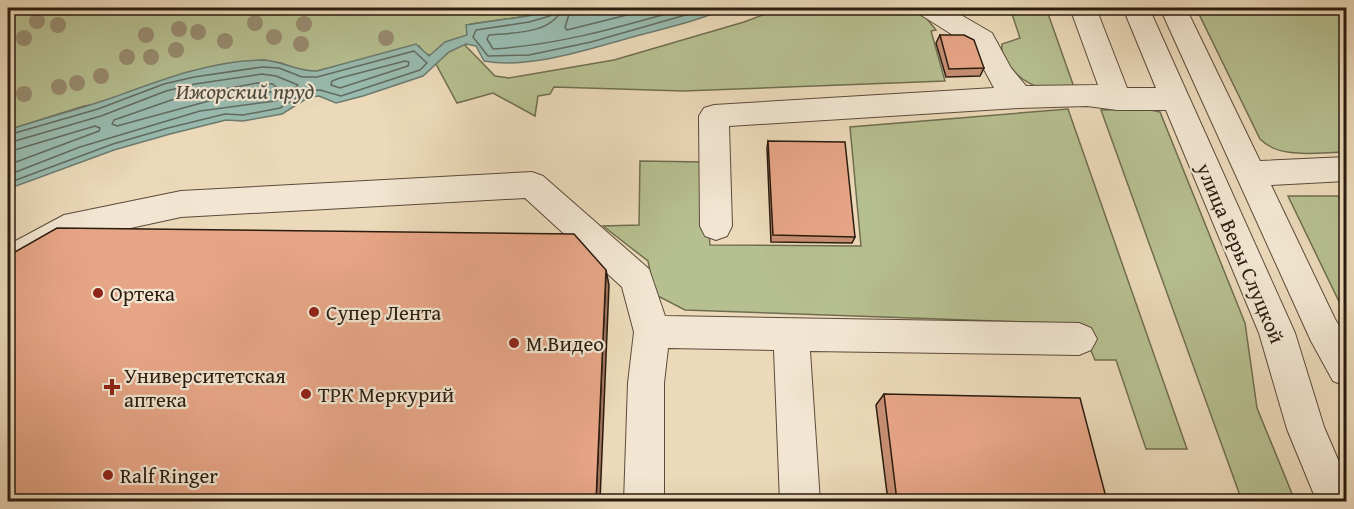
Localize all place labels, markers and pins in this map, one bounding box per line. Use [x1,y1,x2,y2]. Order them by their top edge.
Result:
place label: Ортека [110,278,175,309]
marker: Ортека [91,286,105,300]
place label: Супер Лента [326,297,441,328]
marker: Супер Лента [307,305,321,319]
place label: М.Видео [526,328,604,359]
marker: М.Видео [507,336,521,350]
place label: Университетская аптека [124,360,286,415]
place label: ТРК Меркурий [318,379,454,410]
marker: Университетская аптека [105,380,119,394]
marker: ТРК Меркурий [299,387,313,401]
place label: Ralf Ringer [120,460,218,491]
marker: Ralf Ringer [101,468,115,482]

